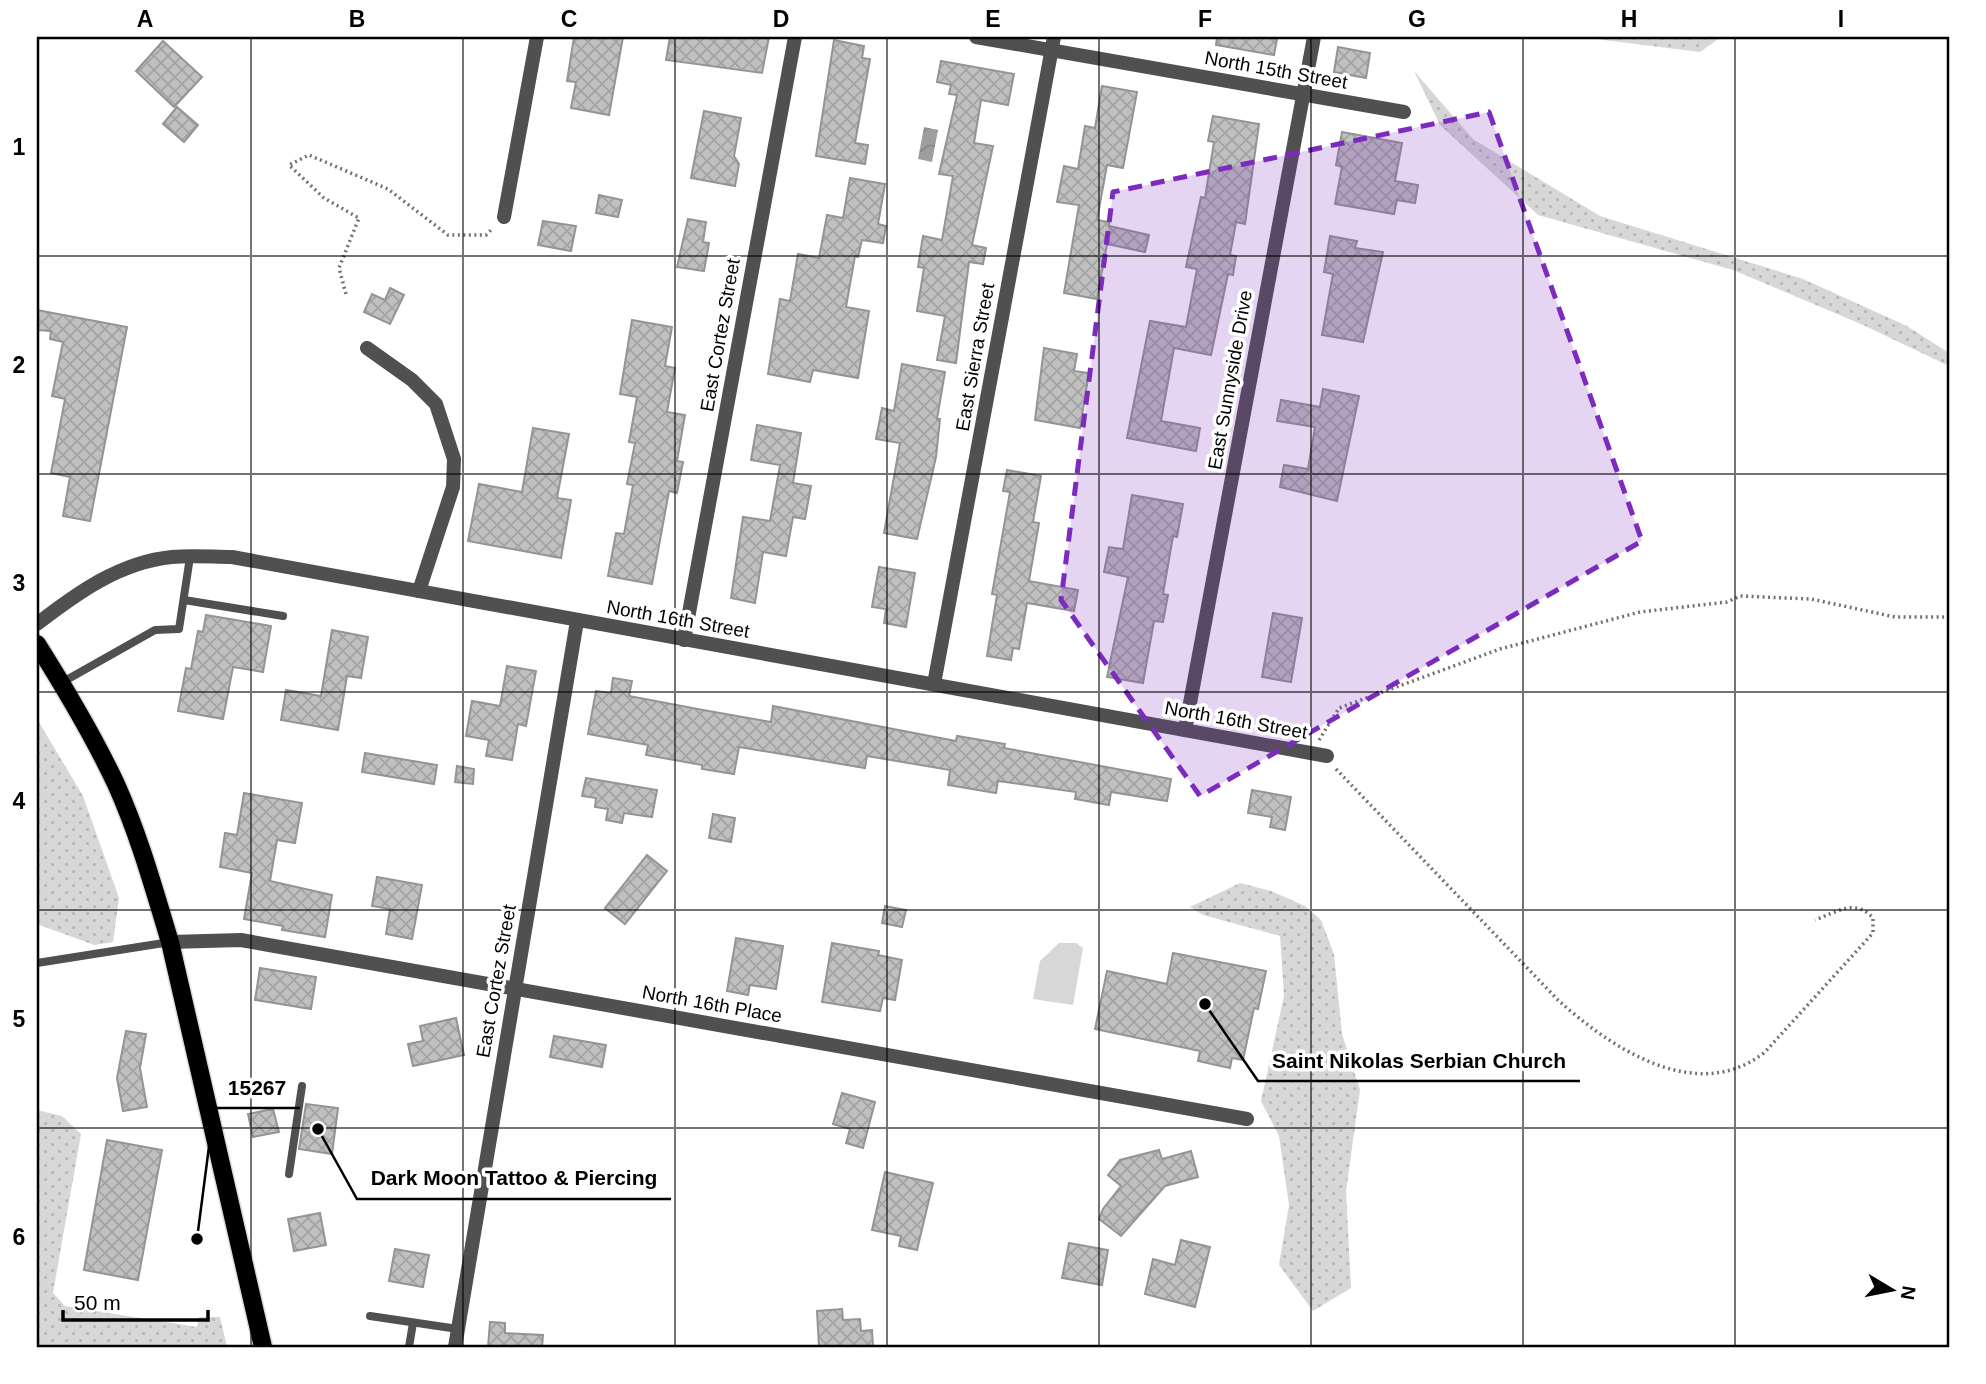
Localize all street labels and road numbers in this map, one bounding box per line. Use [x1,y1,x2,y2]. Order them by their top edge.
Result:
street label: North 15th Street [1203,47,1350,93]
street label: East Cortez Street [696,256,744,413]
street label: East Sierra Street [952,281,998,433]
street label: East Sunnyside Drive [1204,289,1256,471]
street label: North 16th Street [605,596,752,642]
street label: North 16th Street [1163,697,1310,743]
street label: East Cortez Street [472,902,520,1059]
street label: North 16th Place [640,981,784,1027]

